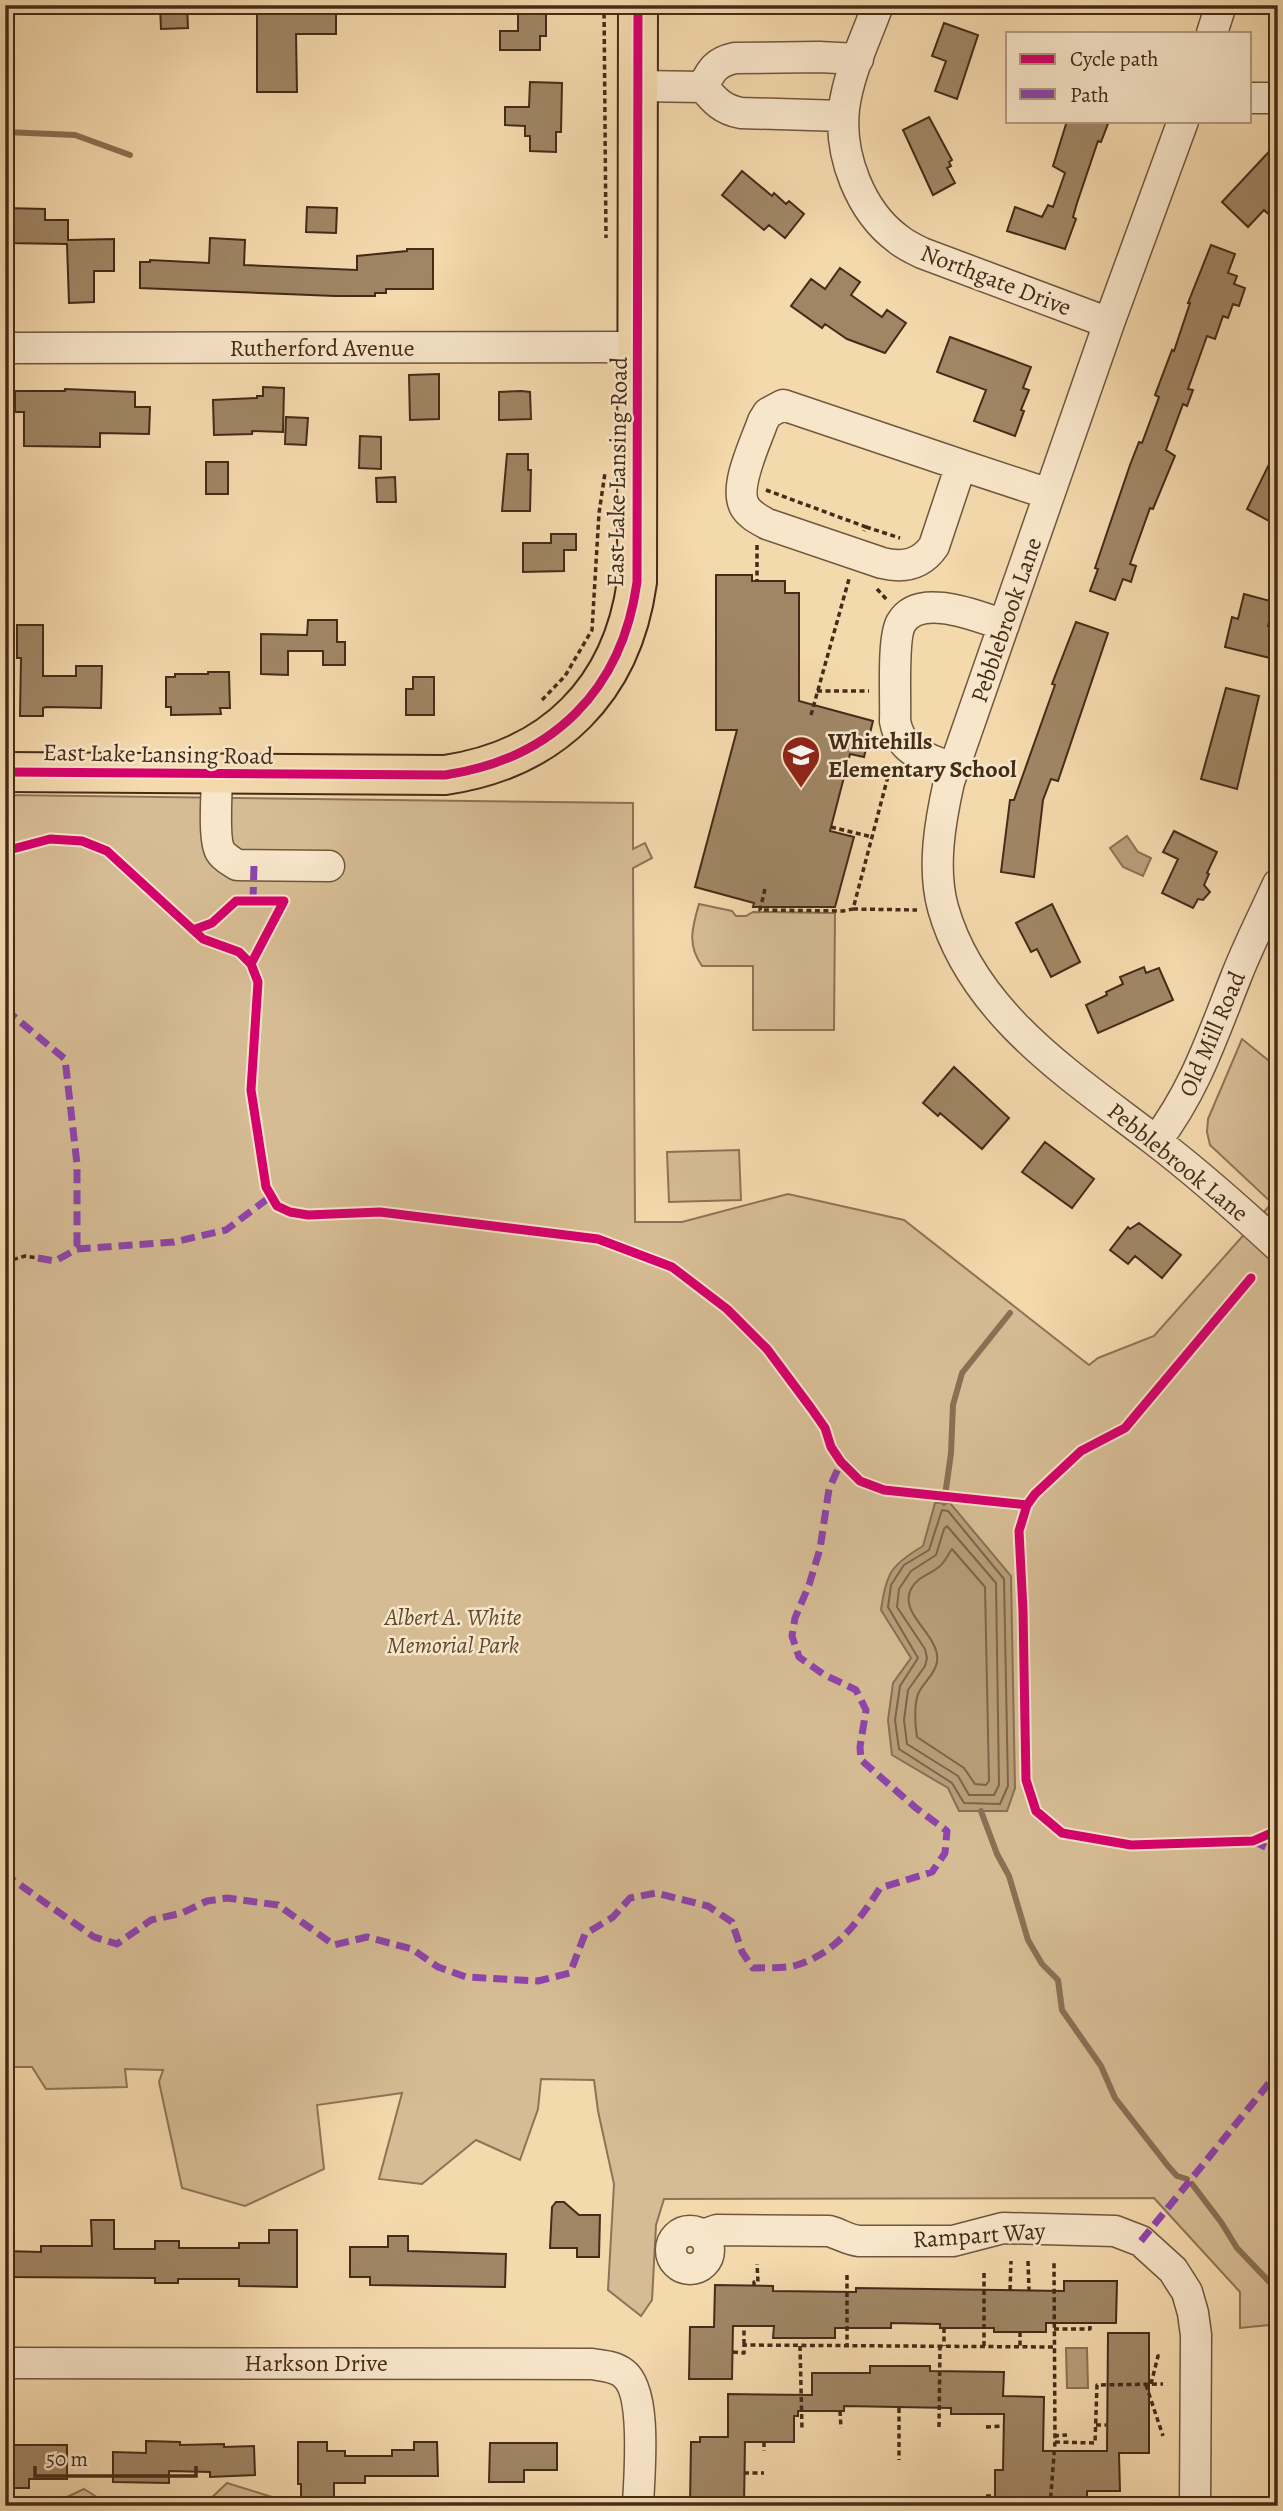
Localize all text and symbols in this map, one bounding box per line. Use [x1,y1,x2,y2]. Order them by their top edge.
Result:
legend [1006,32,1252,122]
text: Cycle path [1070,45,1159,73]
text: Path [1070,81,1109,109]
street label: Northgate Drive [916,237,1076,323]
street label: Rutherford Avenue [229,332,415,364]
street label: East Lake Lansing Road [599,356,635,587]
street label: Pebblebrook Lane [963,533,1049,707]
place label: Whitehills Elementary School [827,725,1017,785]
school or university icon: Whitehills Elementary School [780,734,822,789]
street label: East Lake Lansing Road [43,736,274,772]
street label: Old Mill Road [1171,966,1253,1102]
street label: Pebblebrook Lane [1101,1095,1255,1229]
park label: Albert A. White Memorial Park [383,1601,522,1661]
street label: Rampart Way [912,2214,1047,2256]
street label: Harkson Drive [244,2347,388,2379]
scale bar [35,2434,196,2478]
text: 50 m [46,2445,88,2473]

